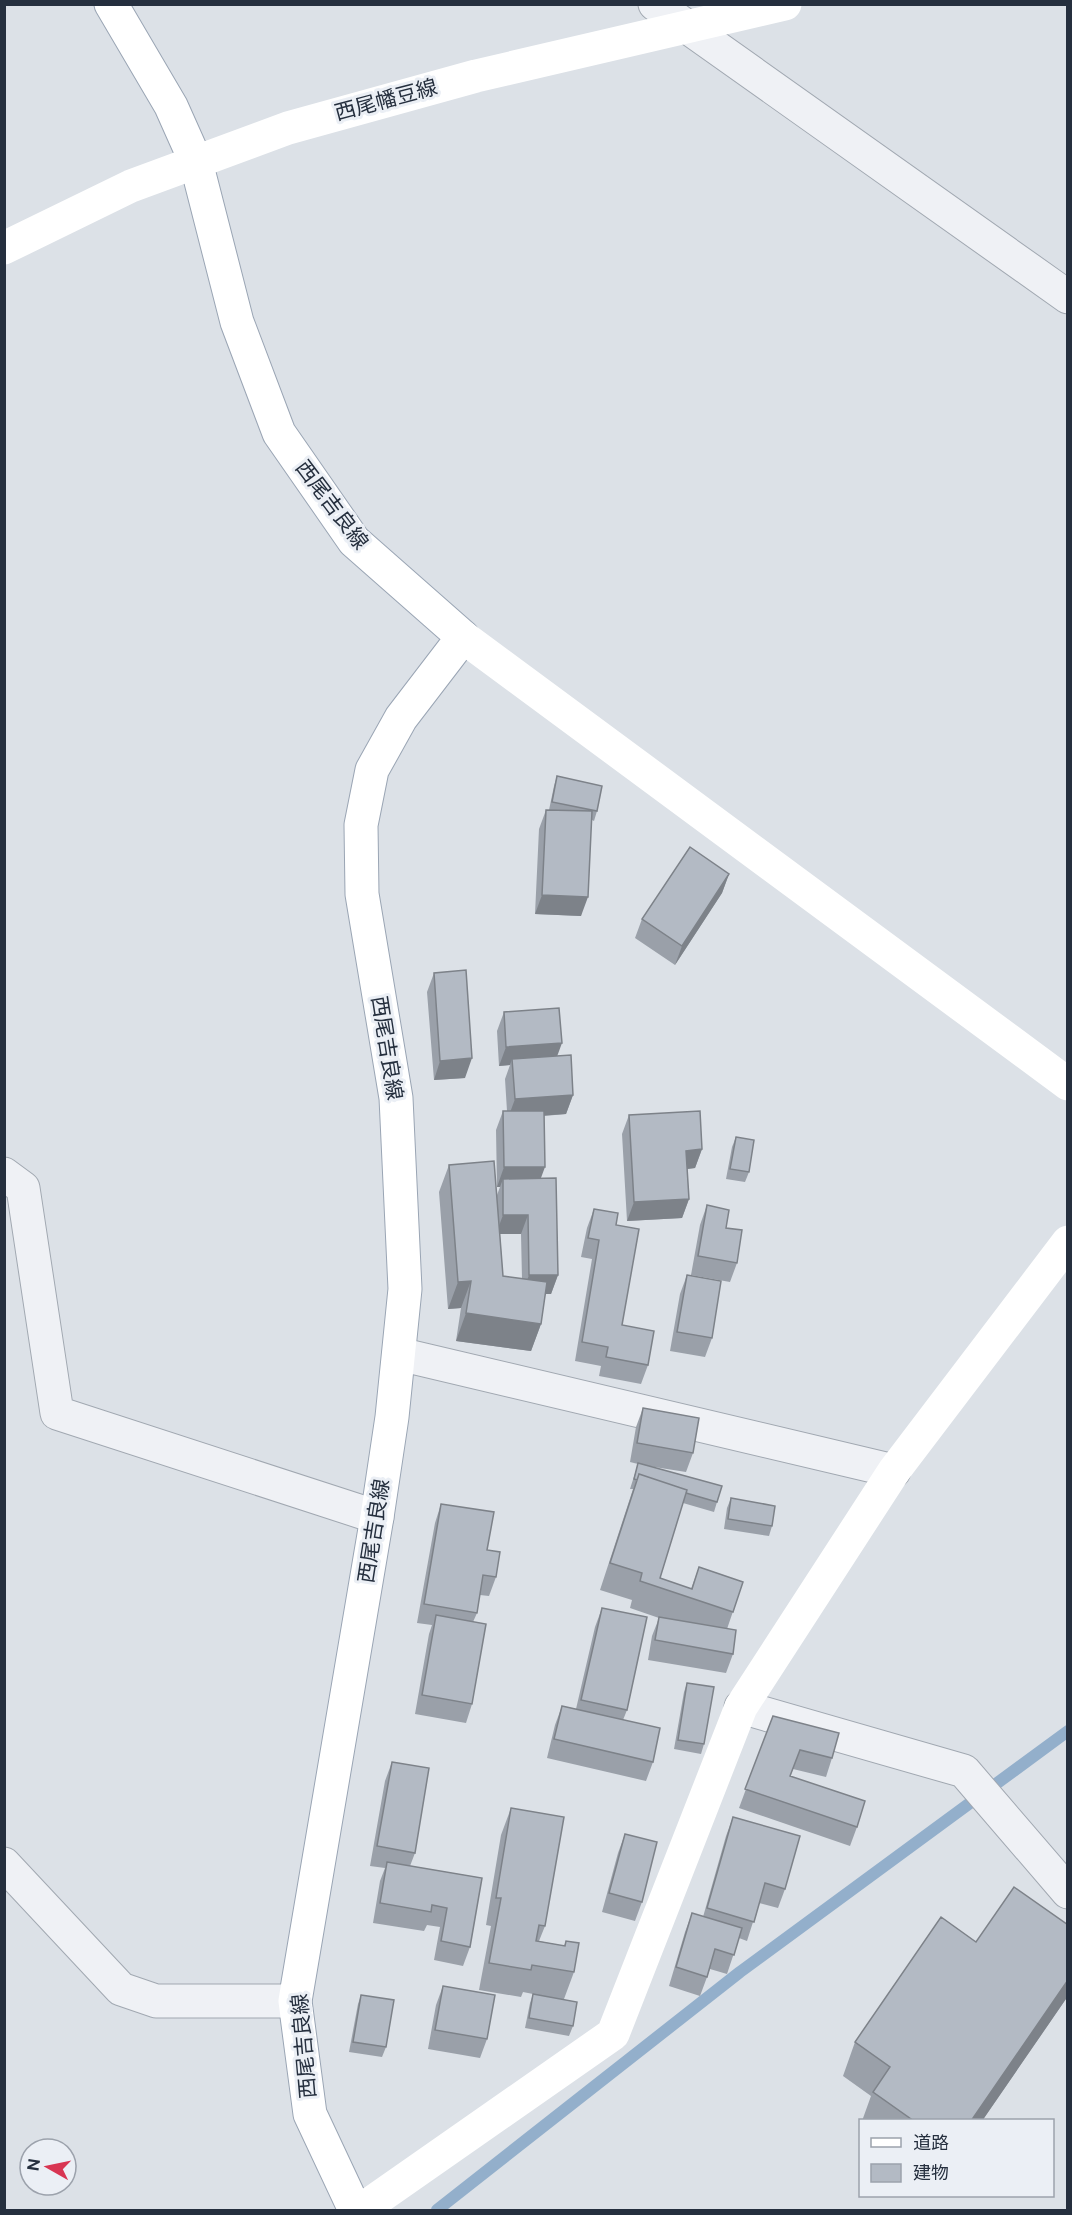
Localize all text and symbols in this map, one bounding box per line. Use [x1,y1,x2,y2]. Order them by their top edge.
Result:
street label: 西尾幡豆線 [332,74,440,125]
street label: 西尾吉良線 [291,455,374,554]
street label: 西尾吉良線 [367,994,408,1102]
street label: 西尾吉良線 [353,1477,394,1585]
street label: 西尾吉良線 [286,1993,321,2099]
legend [859,2119,1054,2197]
text: 道路 [913,2132,949,2153]
north arrow [18,2137,78,2197]
text: N [23,2157,44,2172]
text: 建物 [913,2162,949,2183]

